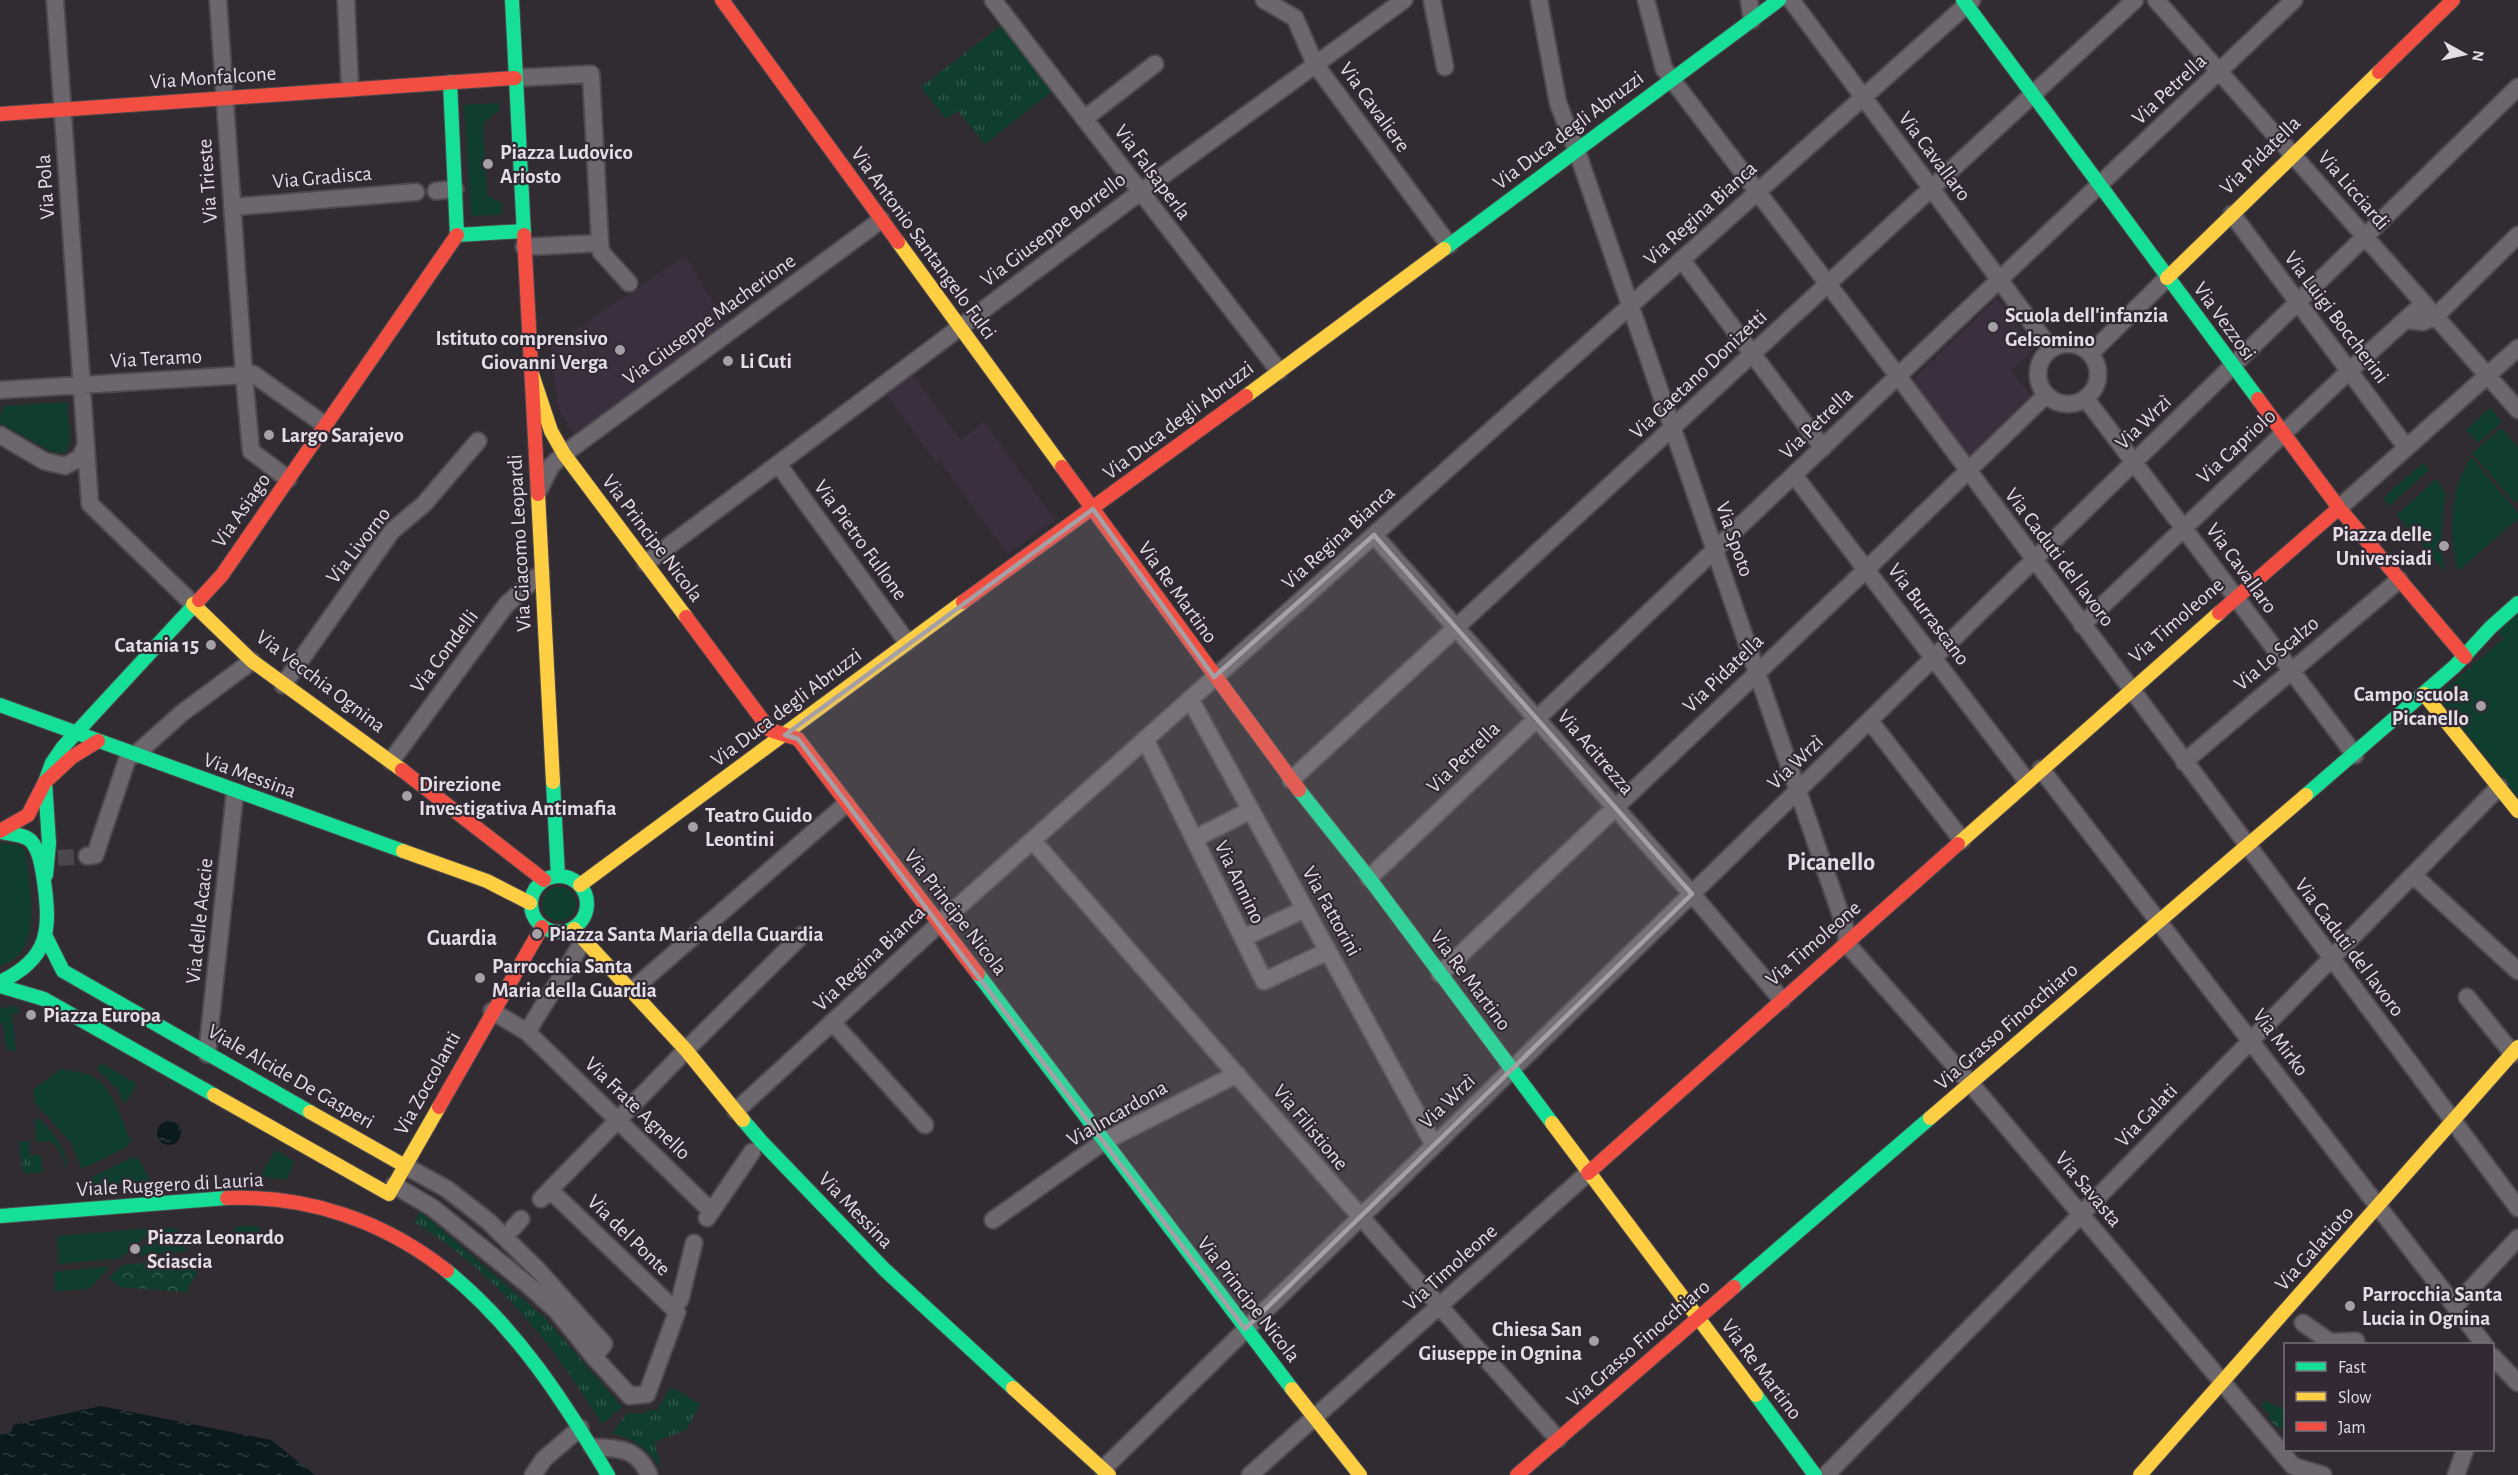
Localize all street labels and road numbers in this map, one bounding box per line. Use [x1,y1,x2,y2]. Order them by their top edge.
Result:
street label: Via Petrella [2128,50,2211,129]
street label: Via Cavaliere [1335,59,1414,156]
street label: Via Monfalcone [149,63,277,92]
street label: Via Duca degli Abruzzi [1489,67,1647,194]
street label: Via Cavallaro [1894,108,1975,205]
street label: Via Pidatella [2216,112,2305,199]
street label: Via Falsaperla [1110,121,1195,224]
street label: Via Trieste [194,138,221,224]
street label: Via Antonio Santangelo Fulci [847,143,1000,343]
street label: Via Licciardi [2314,147,2393,234]
street label: Via Pola [33,153,58,220]
street label: Via Regina Bianca [1640,157,1761,269]
street label: Via Gradisca [271,163,373,192]
street label: Via Giuseppe Borrello [977,168,1130,291]
street label: Via Luigi Boccherini [2280,247,2393,387]
street label: Via Giuseppe Macherione [619,250,799,389]
street label: Via Vezzosi [2189,278,2260,364]
street label: Via Gaetano Donizetti [1626,306,1771,443]
street label: Via Teramo [110,346,202,371]
street label: Via Duca degli Abruzzi [1099,357,1257,484]
street label: Via Petrella [1776,383,1857,463]
street label: Via Wrzì [2111,391,2175,454]
street label: Via Capriolo [2193,405,2280,488]
street label: Via Giacomo Leopardi [504,454,535,632]
street label: Via Asiago [208,469,274,551]
street label: Via Principe Nicola [598,471,707,606]
street label: Via Pietro Fullone [810,476,911,604]
street label: Via Regina Bianca [1278,481,1399,593]
street label: Via Caduti del lavoro [2001,484,2118,630]
street label: Via Spoto [1712,499,1757,579]
street label: Via Livorno [322,503,395,587]
street label: Via Cavallaro [2202,519,2281,617]
street label: Via Re Martino [1134,538,1221,647]
street label: Via Burrascano [1884,560,1973,669]
street label: Via Timoleone [2125,574,2228,667]
street label: Via Condelli [407,606,482,697]
street label: Via Lo Scalzo [2230,612,2323,695]
street label: Via Vecchia Ognina [252,626,390,737]
street label: Via Pidatella [1679,630,1768,717]
street label: Via Duca degli Abruzzi [707,644,865,771]
street label: Via Acitrezza [1553,706,1638,799]
street label: Via Petrella [1423,717,1504,797]
street label: Via Wrzì [1763,731,1827,794]
street label: Via Messina [201,749,299,802]
street label: Via Annino [1210,837,1269,927]
street label: Via Principe Nicola [900,846,1011,979]
street label: Via delle Acacie [182,857,217,985]
street label: Via Fattorini [1298,863,1365,960]
street label: Via Caduti del lavoro [2291,874,2408,1020]
street label: Via Timoleone [1762,897,1865,990]
street label: Via Regina Bianca [810,901,929,1015]
street label: Via Re Martino [1426,926,1515,1034]
street label: Via Grasso Finocchiaro [1931,959,2082,1094]
street label: Via Mirko [2249,1005,2312,1080]
street label: Viale Alcide De Gasperi [204,1020,378,1133]
street label: Via Zoccolanti [390,1028,464,1138]
street label: Via Frate Agnello [581,1053,695,1164]
street label: Via Wrzì [1415,1070,1479,1133]
street label: Via Incardona [1064,1076,1171,1151]
street label: Via Filistione [1269,1080,1352,1174]
street label: Via Galati [2111,1080,2181,1151]
street label: Via Savasta [2051,1148,2126,1231]
street label: Via Messina [814,1168,897,1253]
street label: Viale Ruggero di Lauria [76,1169,264,1200]
street label: Via del Ponte [583,1191,674,1280]
street label: Via Galatioto [2271,1202,2358,1295]
street label: Via Timoleone [1399,1220,1501,1315]
street label: Via Principe Nicola [1193,1233,1304,1366]
street label: Via Grasso Finocchiaro [1563,1276,1714,1411]
street label: Via Re Martino [1717,1315,1806,1423]

